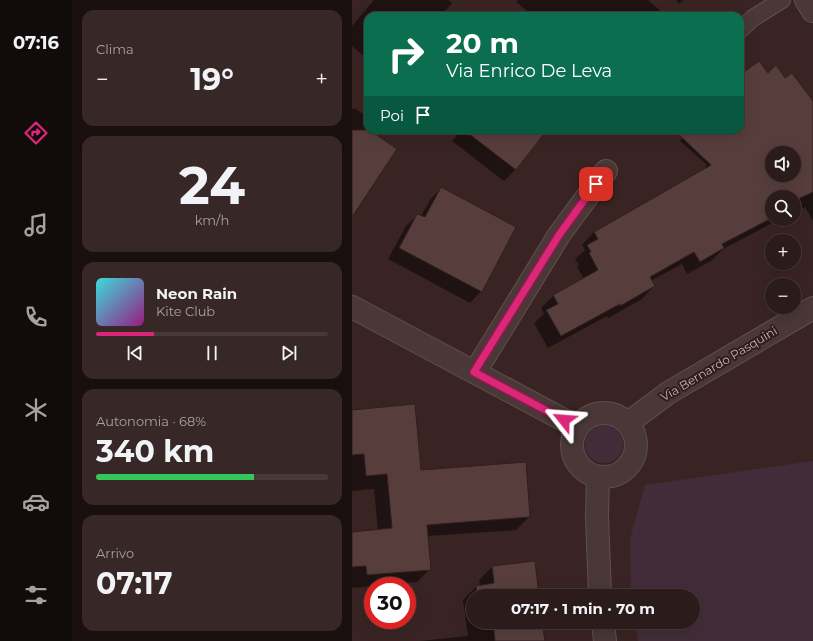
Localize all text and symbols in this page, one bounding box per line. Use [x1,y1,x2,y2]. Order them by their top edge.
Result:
text: 20 m [446,26,519,60]
icon: right [380,28,432,80]
text: 07:16 [13,32,59,54]
text: Clima [96,41,134,57]
text: Via Enrico De Leva [446,60,612,82]
text: 19° [190,61,234,98]
text: − [96,66,109,93]
text: + [315,66,328,93]
icon: arrive [412,104,434,126]
text: Poi [380,106,404,125]
icon: directions [22,119,50,147]
map controls [765,146,801,314]
button: sound [765,146,801,182]
text: 24 [179,154,245,217]
pin [579,167,613,201]
icon: arrive [585,173,607,195]
button: search [765,190,801,226]
icon: music [22,211,50,239]
text: km/h [195,212,229,228]
button: + [765,234,801,270]
button: − [765,278,801,314]
text: Neon Rain [156,284,237,303]
icon: phone [22,303,50,331]
text: Kite Club [156,303,215,319]
street label: Via Bernardo Pasquini [658,323,780,404]
icon: previous [124,342,146,364]
icon: pause [201,342,223,364]
icon: next [278,342,300,364]
icon: climate [22,396,50,424]
position arrow [543,399,585,441]
text: Autonomia · 68% [96,413,206,429]
text: 340 km [96,433,214,470]
icon: car [22,488,50,516]
text: Arrivo [96,545,134,561]
text: 07:17 [96,565,172,602]
speed limit sign: 30 [364,577,416,629]
icon: filters [22,581,50,609]
text: 07:17 · 1 min · 70 m [511,599,655,618]

